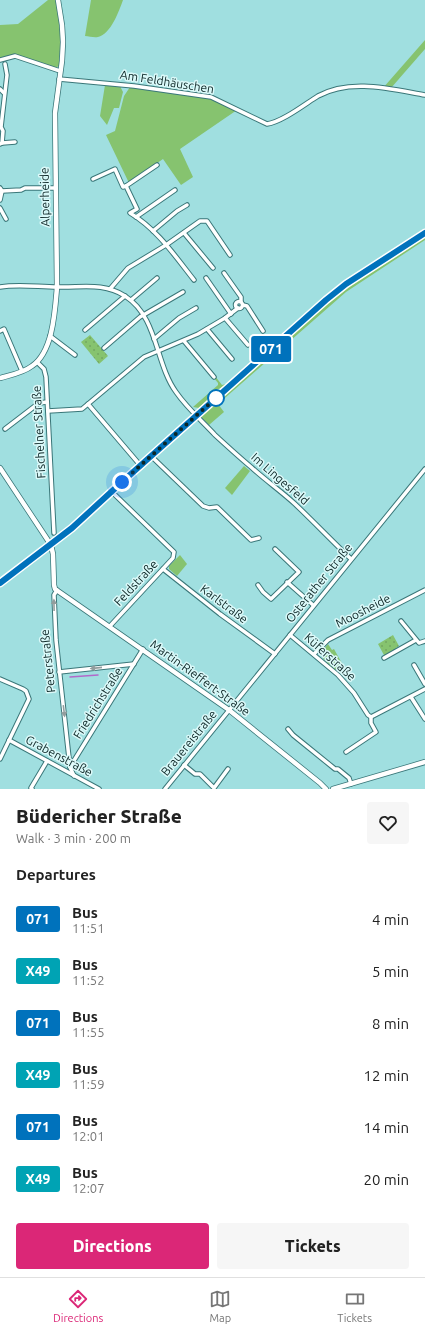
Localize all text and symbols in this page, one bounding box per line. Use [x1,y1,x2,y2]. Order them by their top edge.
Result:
street label: Am Feldhäuschen [119,68,215,95]
street label: Alperheide [37,167,52,227]
line badge: 071 [248,336,294,362]
text: 071 [259,341,283,357]
street label: Fischelner Straße [30,385,47,479]
unlabelled marker [207,389,225,407]
street label: Im Lingesfeld [249,450,312,507]
your location [112,472,132,492]
street label: Osterather Straße [283,541,354,625]
street label: Feldstraße [111,557,160,608]
street label: Karlstraße [198,582,250,626]
street label: Moosheide [333,591,392,630]
one-way arrow [51,598,57,611]
street label: Peterstraße [38,629,57,694]
street label: Küferstraße [302,630,359,683]
street label: Martin-Rieffert-Straße [148,637,253,718]
street label: Friedrichstraße [70,665,125,741]
one-way arrow [90,665,102,671]
one-way arrow [60,704,67,717]
street label: Brauereistraße [158,707,219,778]
street label: Grabenstraße [24,733,95,779]
button: heart [367,802,409,844]
text: Büdericher Straße [16,805,182,827]
text: Walk · 3 min · 200 m [16,831,131,845]
text: Departures [16,866,96,883]
text: Bus [72,904,98,921]
text: 071 [26,911,50,927]
text: 4 min [372,911,409,928]
text: 11:51 [72,921,105,935]
text: Bus [72,956,98,973]
text: X49 [25,963,51,979]
text: 5 min [372,963,409,980]
text: 11:52 [72,973,105,987]
text: Bus [72,1008,98,1025]
text: 071 [26,1015,50,1031]
text: 8 min [372,1015,409,1032]
text: 11:55 [72,1025,105,1039]
text: Bus [72,1060,98,1077]
text: X49 [25,1067,51,1083]
text: 12 min [363,1067,409,1084]
text: 11:59 [72,1077,105,1091]
text: Bus [72,1112,98,1129]
text: 071 [26,1119,50,1135]
text: 14 min [363,1119,409,1136]
text: 12:01 [72,1129,105,1143]
text: Bus [72,1164,98,1181]
text: X49 [25,1171,51,1187]
text: 20 min [363,1171,409,1188]
text: 12:07 [72,1181,105,1195]
button: Directions [16,1223,209,1269]
button: Tickets [217,1223,409,1269]
tab: Directions [53,1288,103,1324]
tab: Map [209,1288,231,1324]
tab: Tickets [337,1288,372,1324]

